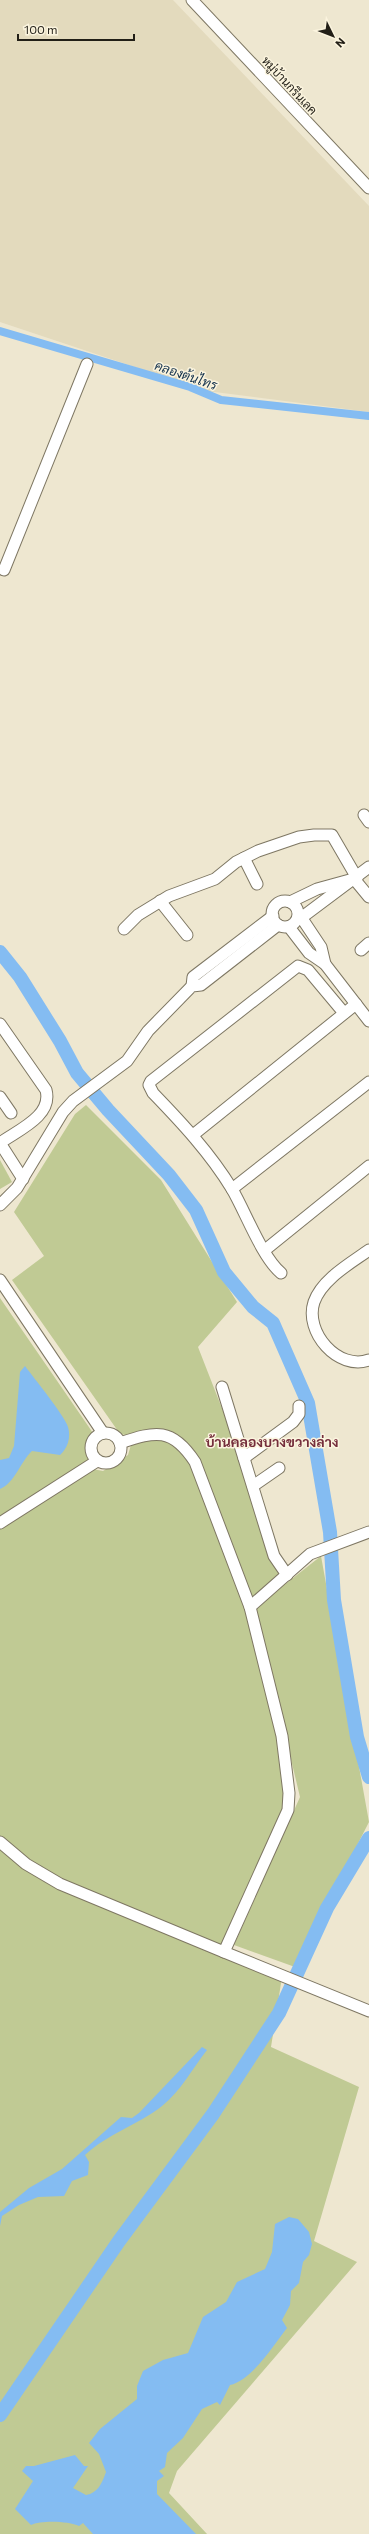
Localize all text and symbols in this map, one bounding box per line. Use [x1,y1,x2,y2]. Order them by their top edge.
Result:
scale bar [18,16,134,42]
north arrow [313,16,353,56]
text: 100 m [24,22,58,36]
text: N [333,36,348,51]
street label: หมู่บ้านกรีนเลค [258,53,321,118]
water label: คลองต้นไทร [153,357,220,393]
district label: บ้านคลองบางขวางล่าง [205,1433,339,1450]

